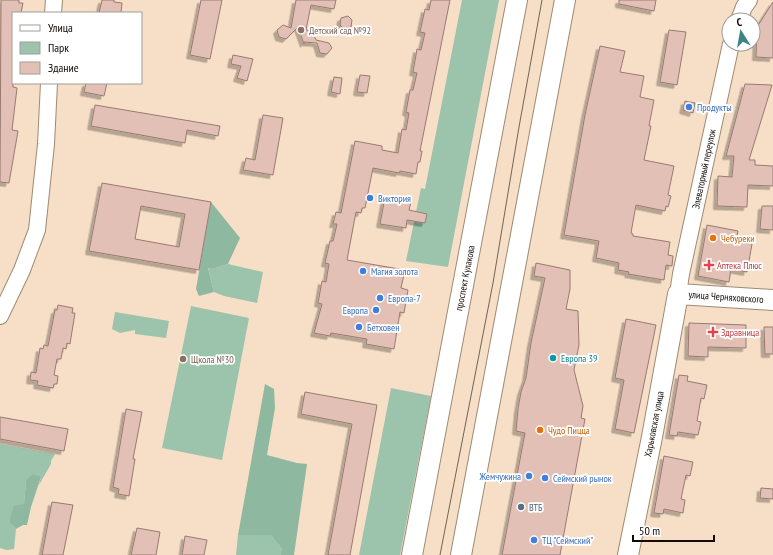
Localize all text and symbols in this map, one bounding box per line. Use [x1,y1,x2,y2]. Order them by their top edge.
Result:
legend [12,12,142,84]
north arrow [721,12,761,52]
text: С [735,15,743,30]
text: Улица [48,20,73,35]
place label: Детский сад №92 [309,24,371,37]
marker: Детский сад №92 [296,25,306,35]
text: Парк [48,40,69,55]
text: Здание [48,60,79,75]
place label: Продукты [697,101,732,114]
marker: Продукты [684,102,694,112]
street label: Элеваторный переулок [689,128,719,210]
place label: Виктория [378,192,411,205]
marker: Виктория [365,193,375,203]
place label: Чебуреки [721,232,755,245]
marker: Чебуреки [708,233,718,243]
street label: проспект Кулакова [452,244,478,312]
place label: Аптека Плюс [717,259,762,272]
marker: Аптека Плюс [704,260,714,270]
place label: Магия золота [371,265,418,278]
marker: Магия золота [358,266,368,276]
street label: улица Черняховского [688,288,764,306]
place label: Европа-7 [388,292,421,305]
marker: Европа-7 [375,293,385,303]
place label: Европа [343,304,368,317]
marker: Европа [371,305,381,315]
place label: Бетховен [367,321,399,334]
marker: Бетховен [354,322,364,332]
place label: Здравница [721,326,759,339]
marker: Здравница [708,327,718,337]
place label: Европа 39 [561,352,597,365]
place label: Щкола №30 [191,353,234,366]
marker: Европа 39 [548,353,558,363]
marker: Щкола №30 [178,354,188,364]
street label: Харьковская улица [641,390,667,458]
place label: Чудо Пицца [548,424,590,437]
marker: Чудо Пицца [535,425,545,435]
place label: Жемчужина [479,470,521,483]
marker: Жемчужина [524,471,534,481]
place label: Сеймский рынок [553,472,612,485]
marker: Сеймский рынок [540,473,550,483]
place label: ВТБ [529,501,543,514]
marker: ВТБ [516,502,526,512]
scale bar [633,517,714,543]
text: 50 m [639,523,660,538]
place label: ТЦ "Сеймский" [542,534,593,547]
marker: ТЦ "Сеймский" [529,535,539,545]

